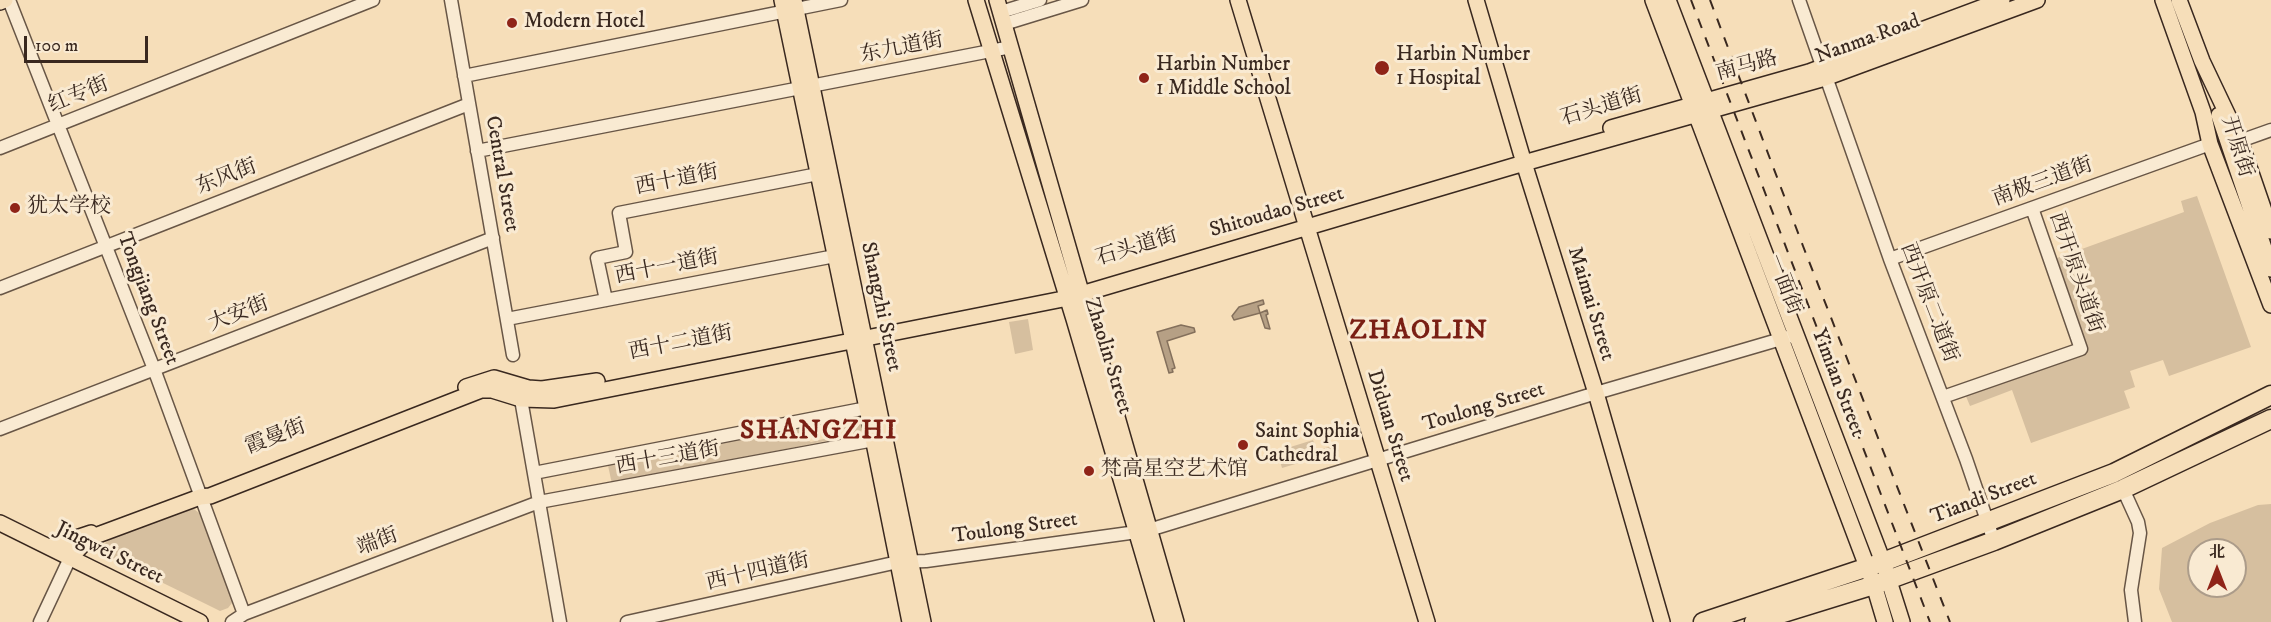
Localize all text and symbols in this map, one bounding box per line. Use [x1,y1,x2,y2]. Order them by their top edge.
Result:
street label: Nanma Road [1812,9,1924,71]
place label: Modern Hotel [524,10,645,36]
marker: Modern Hotel [505,16,519,30]
scale bar [27,24,152,62]
street label: 东九道街 [858,29,946,69]
text: 100 m [35,35,78,57]
place label: Harbin Number 1 Hospital [1396,43,1530,93]
street label: 南马路 [1713,47,1781,87]
place label: Harbin Number 1 Middle School [1156,53,1291,103]
marker: Harbin Number 1 Hospital [1373,59,1391,77]
marker: Harbin Number 1 Middle School [1137,71,1151,85]
street label: 红专街 [45,73,113,119]
street label: 石头道街 [1558,84,1646,132]
street label: 开原街 [2215,113,2257,181]
street label: Central Street [478,114,524,234]
street label: 南极三道街 [1989,153,2097,213]
street label: 东风街 [193,155,261,201]
street label: 西十道街 [633,161,721,201]
street label: Shitoudao Street [1207,182,1347,244]
place label: 犹太学校 [27,195,111,221]
marker: 犹太学校 [8,201,22,215]
street label: 西开原头道街 [2043,209,2107,337]
street label: 石头道街 [1093,224,1181,272]
street label: Tongjiang Street [110,229,184,369]
street label: Shangzhi Street [854,240,906,374]
street label: 西开原二道街 [1894,240,1962,366]
street label: Maimai Street [1561,244,1619,364]
street label: 西十一道街 [613,246,721,290]
street label: 一面街 [1760,251,1806,319]
street label: 大安街 [205,292,273,338]
street label: Zhaolin Street [1077,295,1137,417]
district label: ZHAOLIN [1349,316,1489,348]
street label: 西十二道街 [627,322,735,366]
street label: Yimian Street [1805,325,1869,441]
street label: Diduan Street [1360,367,1418,485]
street label: Toulong Street [1420,378,1548,438]
street label: 霞曼街 [242,415,310,461]
district label: SHANGZHI [740,416,898,448]
place label: Saint Sophia Cathedral [1255,420,1359,470]
street label: 西十三道街 [614,437,722,481]
marker: Saint Sophia Cathedral [1236,438,1250,452]
place label: 梵高星空艺术馆 [1101,458,1248,484]
marker: 梵高星空艺术馆 [1082,464,1096,478]
street label: Tiandi Street [1928,467,2040,531]
street label: Toulong Street [951,508,1079,550]
street label: Jingwei Street [51,517,167,591]
street label: 端街 [354,524,402,562]
north arrow [2187,538,2247,598]
text: 北 [2209,542,2225,562]
street label: 西十四道街 [704,549,812,597]

